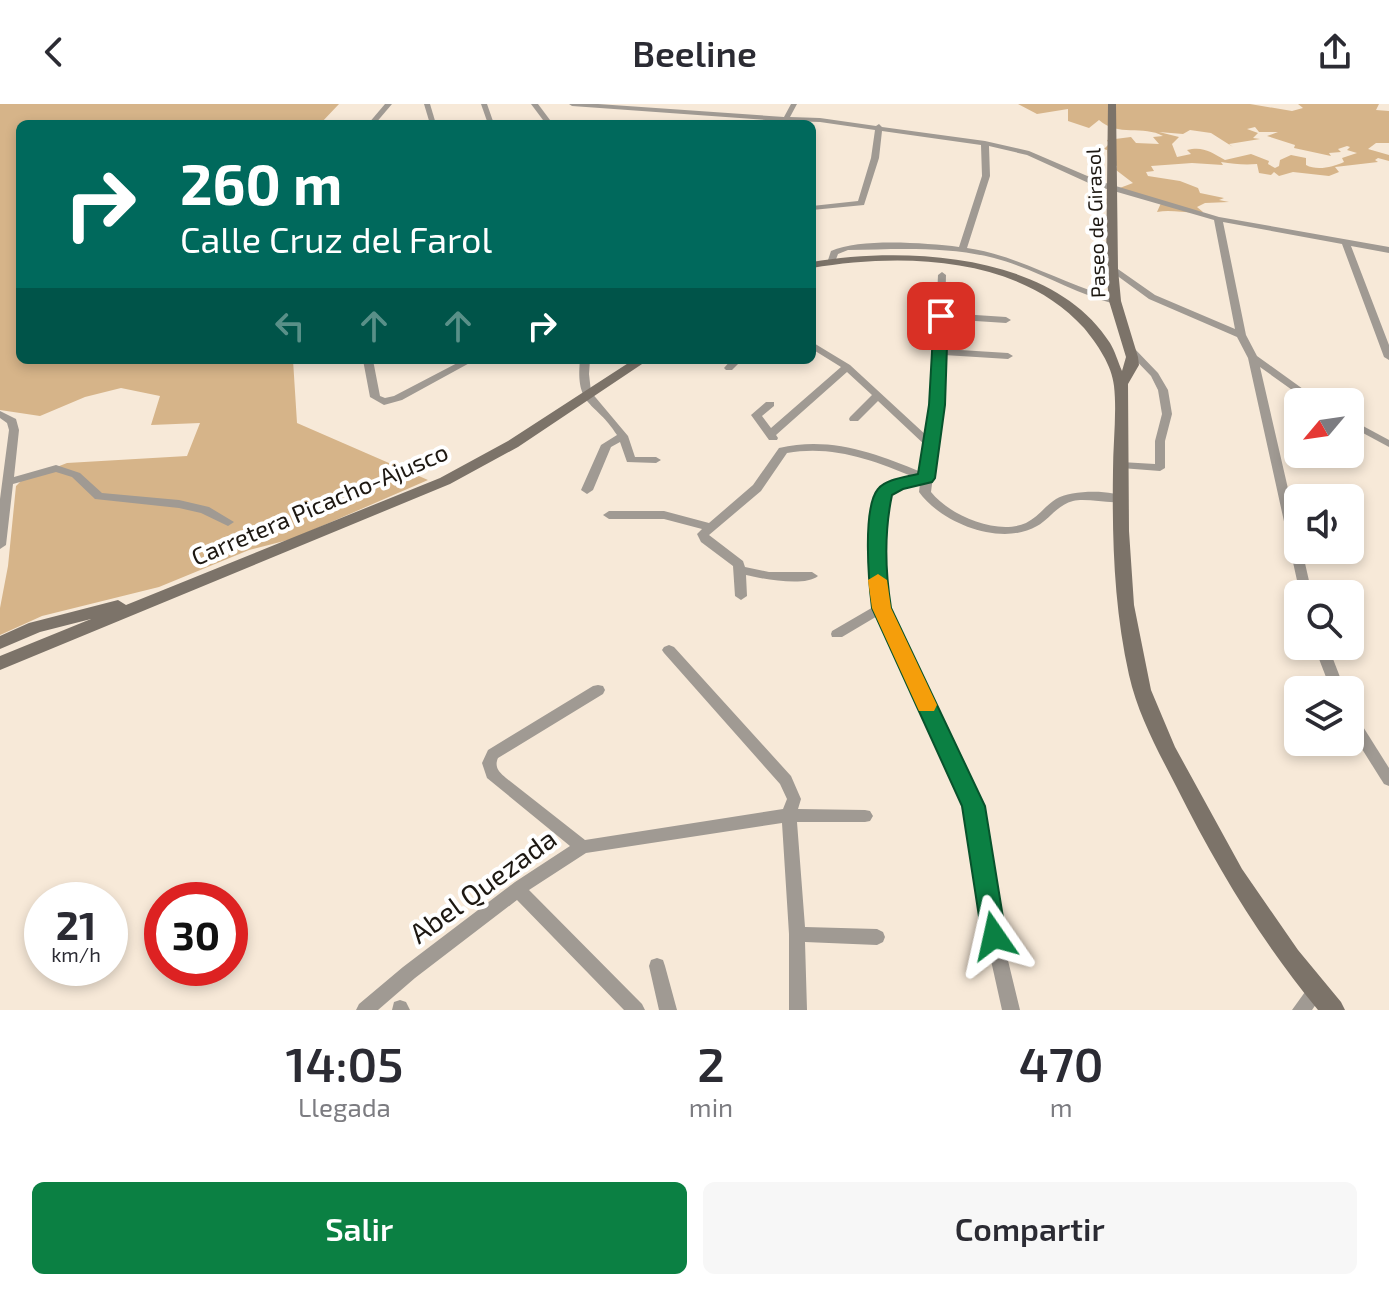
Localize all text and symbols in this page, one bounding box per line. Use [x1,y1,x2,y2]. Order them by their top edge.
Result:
icon: back [32,30,76,74]
icon: share [1313,30,1357,74]
text: Beeline [632,31,757,74]
street label: Paseo de Girasol [1080,148,1110,298]
text: 260 m [180,149,342,216]
icon: right [48,152,152,256]
text: Calle Cruz del Farol [180,217,492,260]
pin [907,282,975,350]
icon: arrive [919,294,963,338]
icon: left [268,304,312,348]
icon: ahead [352,304,396,348]
icon: ahead [436,304,480,348]
icon: right [520,304,564,348]
north arrow [1284,388,1364,468]
map controls [1284,388,1364,756]
street label: Carretera Picacho-Ajusco [187,436,452,571]
button: sound [1284,484,1364,564]
button: search [1284,580,1364,660]
button: layers [1284,676,1364,756]
street label: Abel Quezada [402,821,562,950]
speed limit sign: 30 [144,882,248,986]
position arrow [952,894,1036,978]
text: 21 [56,900,96,948]
text: km/h [51,942,101,966]
text: 14:05 [285,1034,403,1092]
text: 2 [697,1034,725,1092]
text: 470 [1019,1034,1104,1092]
text: Llegada [298,1091,391,1122]
text: min [689,1091,733,1122]
text: m [1050,1091,1072,1122]
button: Salir [32,1182,687,1274]
button: Compartir [703,1182,1357,1274]

